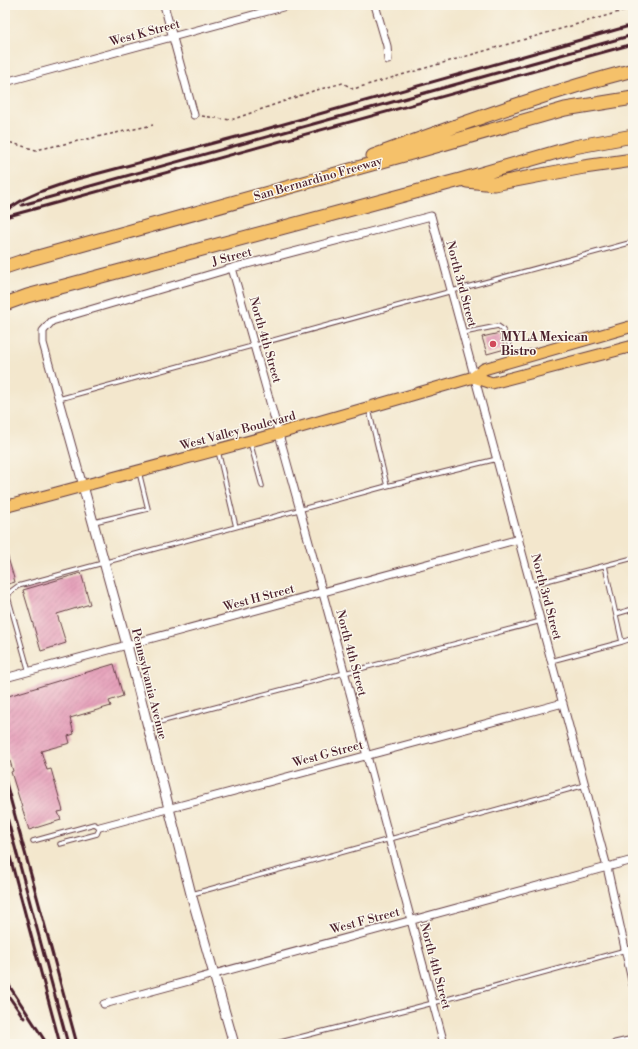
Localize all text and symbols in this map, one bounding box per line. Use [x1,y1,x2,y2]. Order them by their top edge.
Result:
street label: West K Street [107,16,182,50]
street label: San Bernardino Freeway [252,153,384,205]
street label: North 3rd Street [442,239,480,329]
street label: J Street [209,244,254,270]
street label: North 4th Street [246,295,285,385]
place label: MYLA Mexican Bistro [501,330,589,359]
marker: MYLA Mexican Bistro [488,339,498,349]
street label: West Valley Boulevard [178,408,297,454]
street label: North 3rd Street [527,552,565,642]
street label: West H Street [221,581,297,615]
street label: North 4th Street [332,608,370,699]
street label: Pennsylvania Avenue [128,627,170,741]
street label: West G Street [290,737,366,771]
street label: West F Street [328,904,402,938]
street label: North 4th Street [416,921,454,1012]

